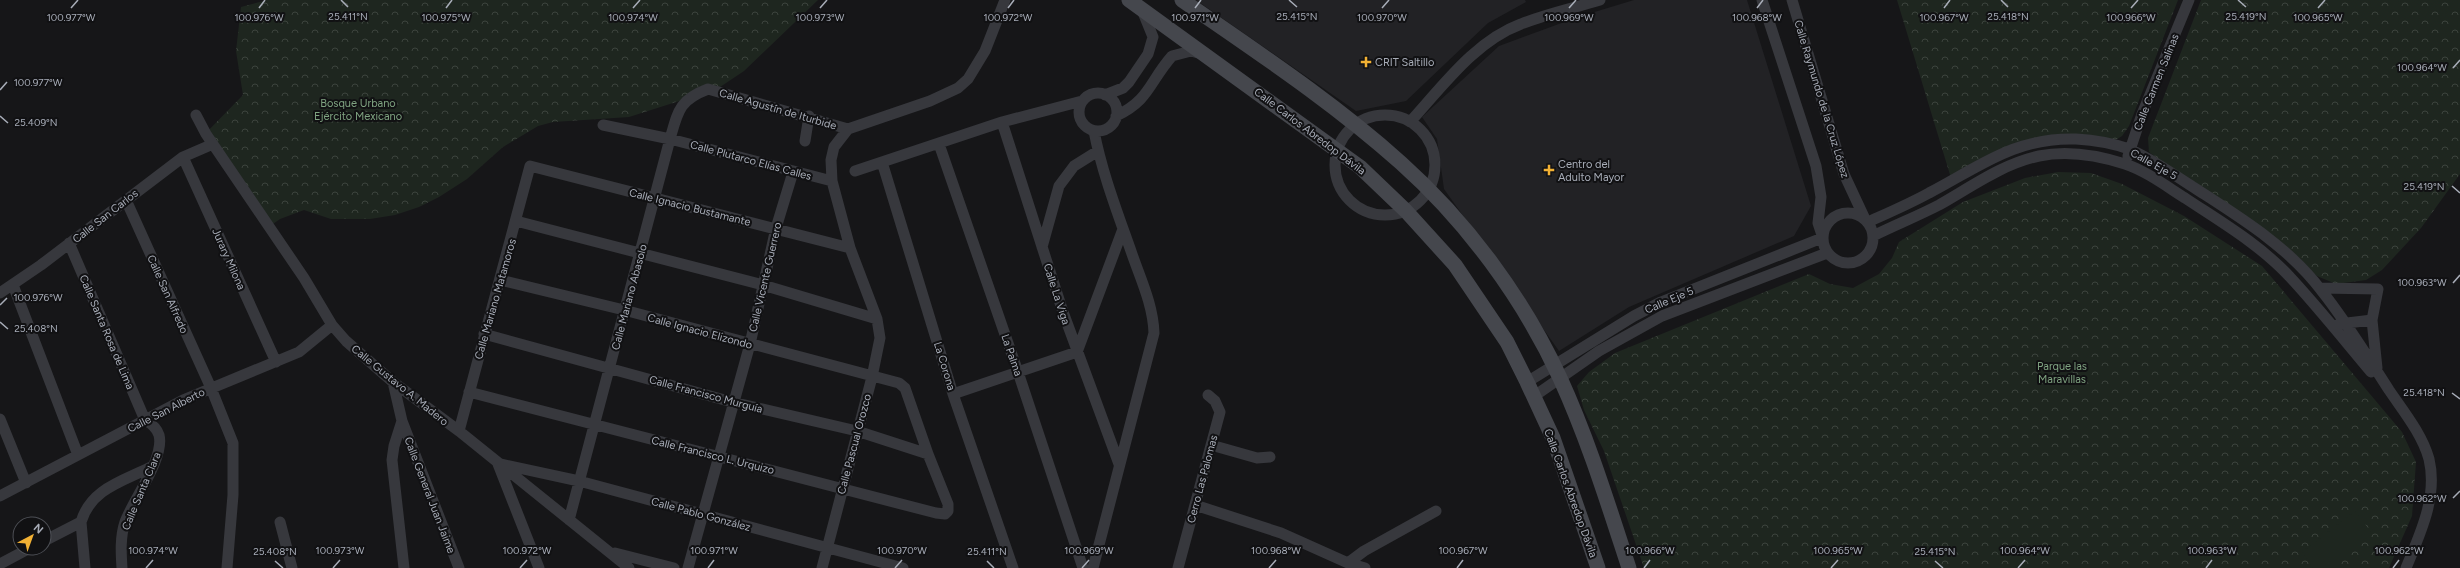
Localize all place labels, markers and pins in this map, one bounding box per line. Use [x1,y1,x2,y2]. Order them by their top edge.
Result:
marker: CRIT Saltillo [1360,56,1372,68]
place label: CRIT Saltillo [1375,56,1434,69]
place label: Centro del Adulto Mayor [1558,158,1624,184]
marker: Centro del Adulto Mayor [1543,164,1555,176]

